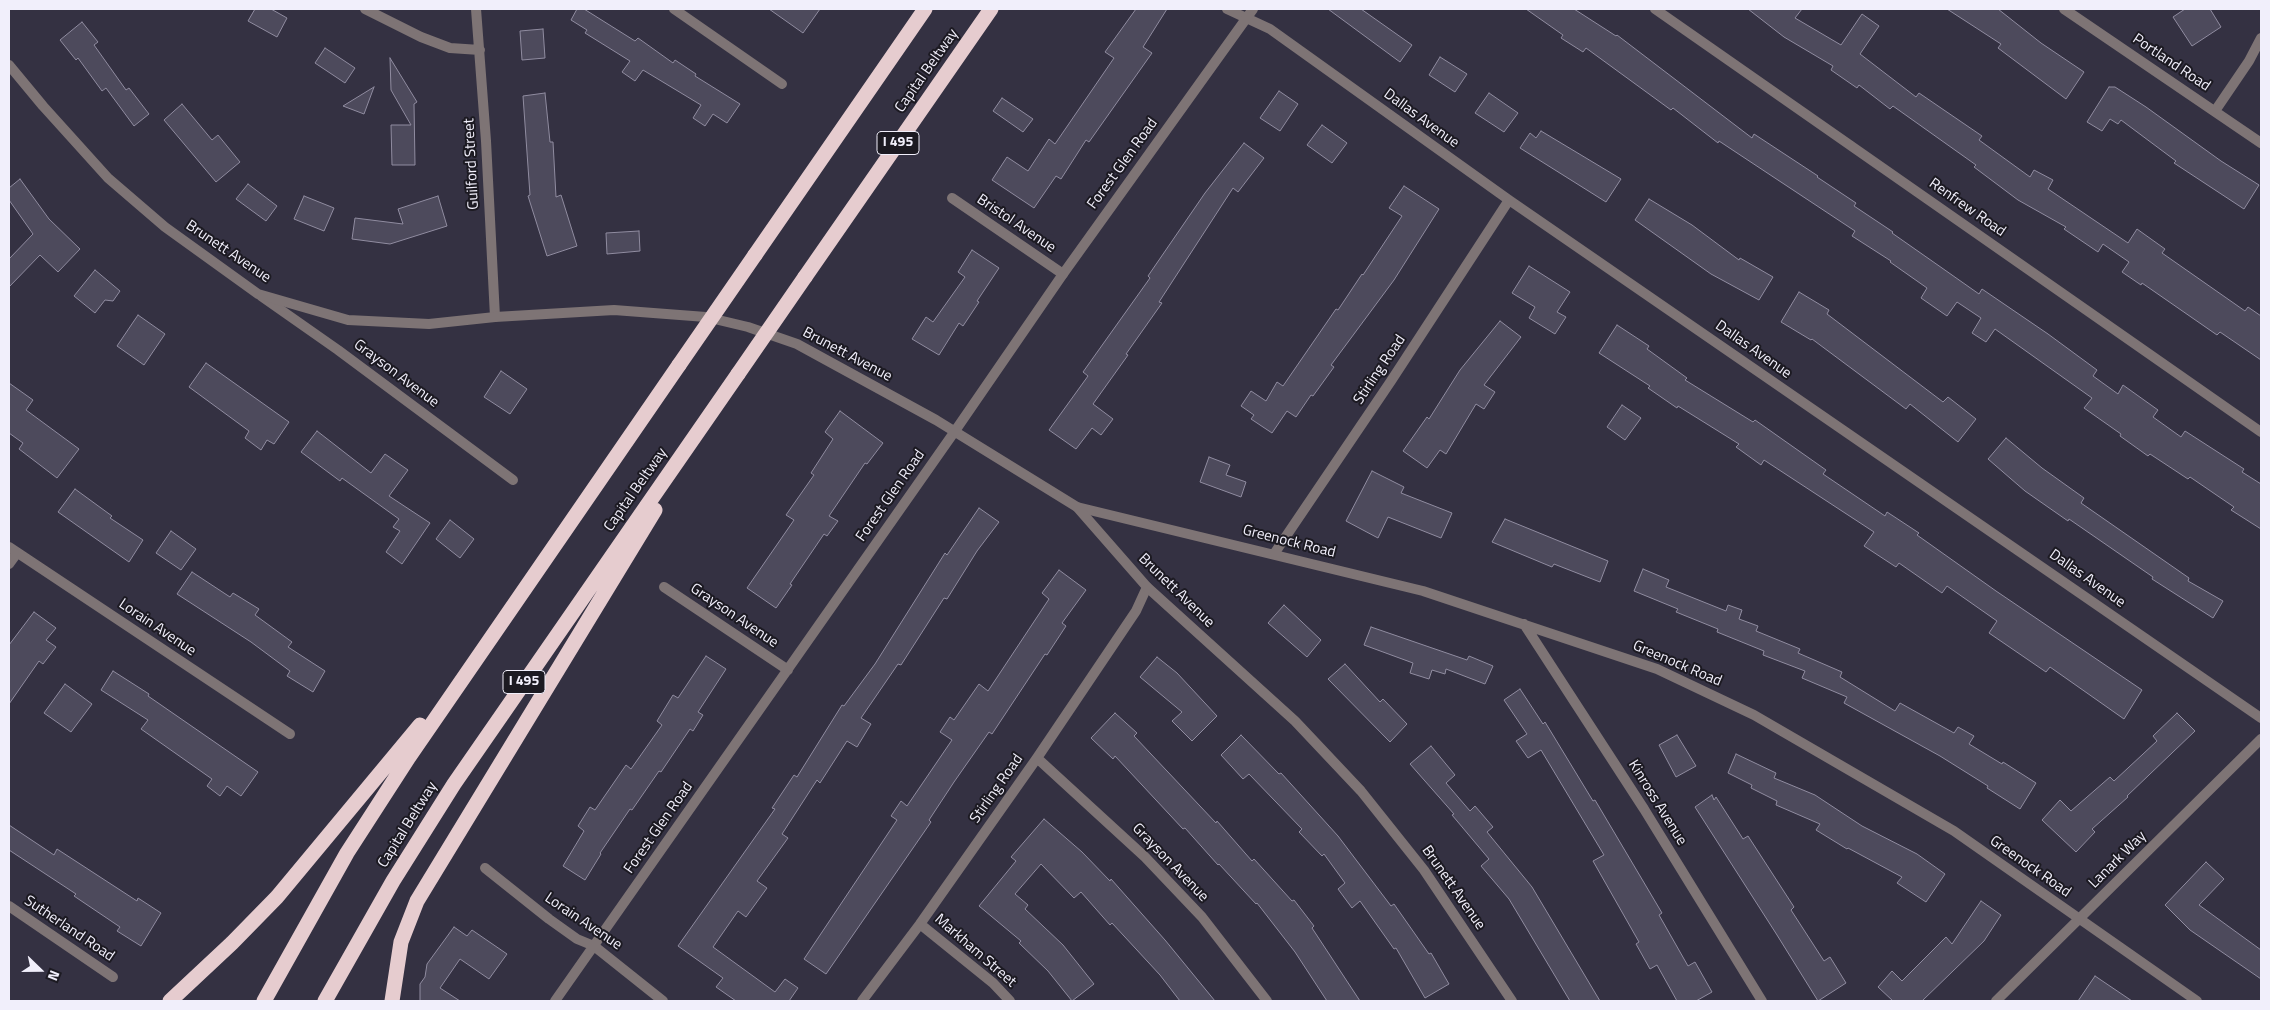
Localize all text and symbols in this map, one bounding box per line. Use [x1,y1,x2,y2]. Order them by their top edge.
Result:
street label: Capital Beltway [892,26,962,116]
street label: Portland Road [2129,30,2213,96]
street label: Dallas Avenue [1380,86,1462,152]
street label: Forest Glen Road [1084,115,1162,213]
street label: Guilford Street [461,118,483,210]
road number: I 495 [877,132,919,154]
street label: Renfrew Road [1925,175,2009,241]
street label: Bristol Avenue [973,191,1059,257]
street label: Brunett Avenue [182,217,274,287]
street label: Dallas Avenue [1711,317,1795,383]
street label: Brunett Avenue [799,324,895,386]
street label: Stirling Road [1350,332,1410,408]
street label: Grayson Avenue [350,336,442,412]
street label: Capital Beltway [601,445,671,535]
street label: Forest Glen Road [853,447,929,545]
street label: Greenock Road [1241,522,1337,562]
street label: Dallas Avenue [2045,546,2129,612]
street label: Brunett Avenue [1134,550,1218,632]
street label: Grayson Avenue [687,580,781,652]
street label: Lorain Avenue [115,596,199,660]
street label: Greenock Road [1630,637,1724,691]
road number: I 495 [503,670,545,694]
street label: Stirling Road [967,751,1027,827]
street label: Kinross Avenue [1624,757,1690,849]
street label: Capital Beltway [374,779,442,871]
street label: Forest Glen Road [621,779,697,877]
street label: Grayson Avenue [1128,820,1212,906]
street label: Lanark Way [2086,828,2150,892]
street label: Greenock Road [1986,832,2074,902]
street label: Brunett Avenue [1417,842,1489,934]
street label: Lorain Avenue [541,890,625,954]
street label: Sutherland Road [20,892,118,966]
street label: Markham Street [930,911,1020,991]
north arrow [15,945,65,995]
text: N [43,967,66,984]

